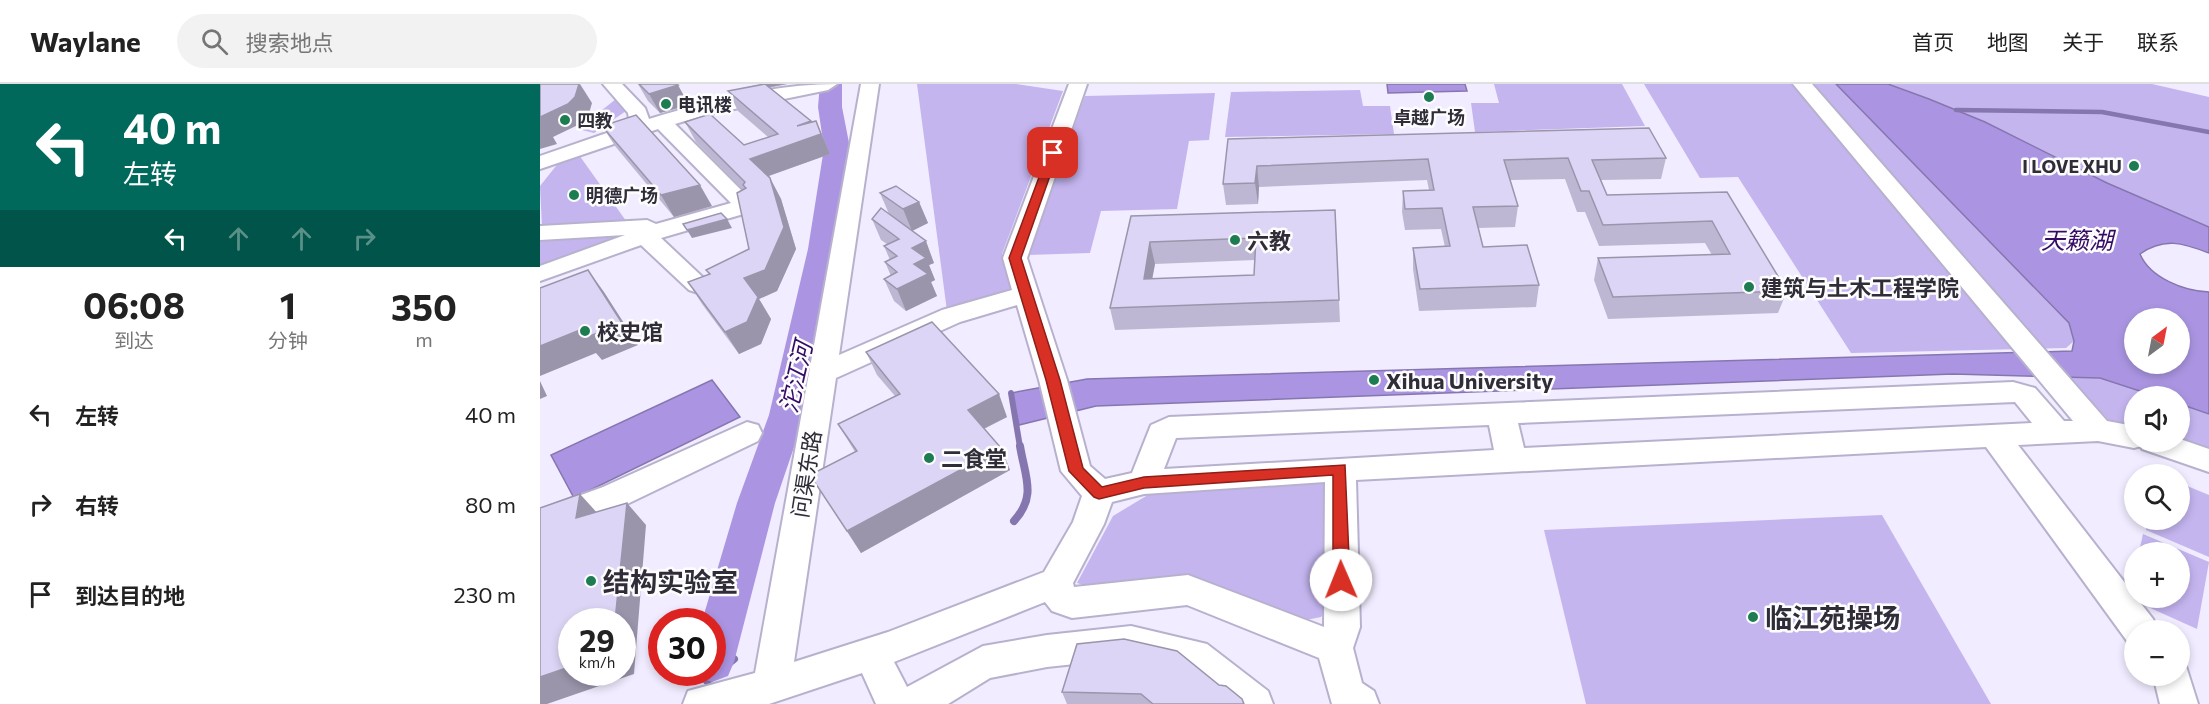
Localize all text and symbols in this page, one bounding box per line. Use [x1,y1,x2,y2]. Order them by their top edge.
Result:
search box [177,14,597,68]
text: Waylane [30,24,141,58]
icon: search [198,25,231,58]
text: 搜索地点 [246,29,334,56]
text: 首页 [1912,29,1954,54]
text: 地图 [1987,29,2029,54]
text: 关于 [2062,29,2104,54]
text: 联系 [2137,29,2179,54]
marker: 卓越广场 [1422,90,1436,104]
place label: 电讯楼 [678,93,732,115]
marker: 电讯楼 [659,97,673,111]
text: 40 m [123,101,221,153]
place label: 卓越广场 [1393,106,1465,128]
icon: left [24,108,102,186]
place label: 四教 [577,109,613,131]
marker: 四教 [558,113,572,127]
pin [1027,127,1078,178]
icon: arrive [1036,136,1069,169]
place label: I LOVE XHU [2022,155,2122,177]
text: 左转 [123,157,177,190]
marker: I LOVE XHU [2127,159,2141,173]
place label: 明德广场 [586,184,658,206]
marker: 明德广场 [567,188,581,202]
icon: left [159,222,192,255]
icon: ahead [222,222,255,255]
icon: ahead [285,222,318,255]
icon: right [348,222,381,255]
water label: 天籁湖 [2041,225,2117,254]
place label: 六教 [1247,227,1291,254]
marker: 六教 [1228,233,1242,247]
place label: 建筑与土木工程学院 [1761,274,1959,301]
marker: 建筑与土木工程学院 [1742,280,1756,294]
text: 06:08 [83,282,185,326]
text: 1 [280,282,296,326]
text: 350 [391,284,457,328]
north arrow [2124,308,2190,374]
map controls [2124,308,2190,686]
place label: 校史馆 [597,318,663,345]
marker: 校史馆 [578,324,592,338]
text: m [415,327,433,351]
text: 到达 [114,328,154,352]
text: 分钟 [268,328,308,352]
water label: 沱江河 [773,335,818,415]
place label: Xihua University [1386,367,1553,394]
marker: Xihua University [1367,373,1381,387]
button: sound [2124,386,2190,452]
icon: left [24,398,57,431]
text: 40 m [465,401,516,428]
text: 左转 [75,402,119,429]
street label: 问渠东路 [786,428,826,520]
place label: 二食堂 [941,445,1007,472]
marker: 二食堂 [922,451,936,465]
button: search [2124,464,2190,530]
icon: right [24,488,57,521]
text: 80 m [465,491,516,518]
text: 右转 [75,492,119,519]
button: + [2124,542,2190,608]
position arrow [1309,548,1373,612]
place label: 结构实验室 [603,565,738,598]
marker: 结构实验室 [584,574,598,588]
icon: arrive [24,578,57,611]
text: 230 m [453,581,516,608]
text: 到达目的地 [75,582,185,609]
place label: 临江苑操场 [1765,601,1900,634]
speed limit sign: 30 [648,608,726,686]
marker: 临江苑操场 [1746,610,1760,624]
button: − [2124,620,2190,686]
text: 29 [579,621,615,658]
text: km/h [579,653,615,671]

